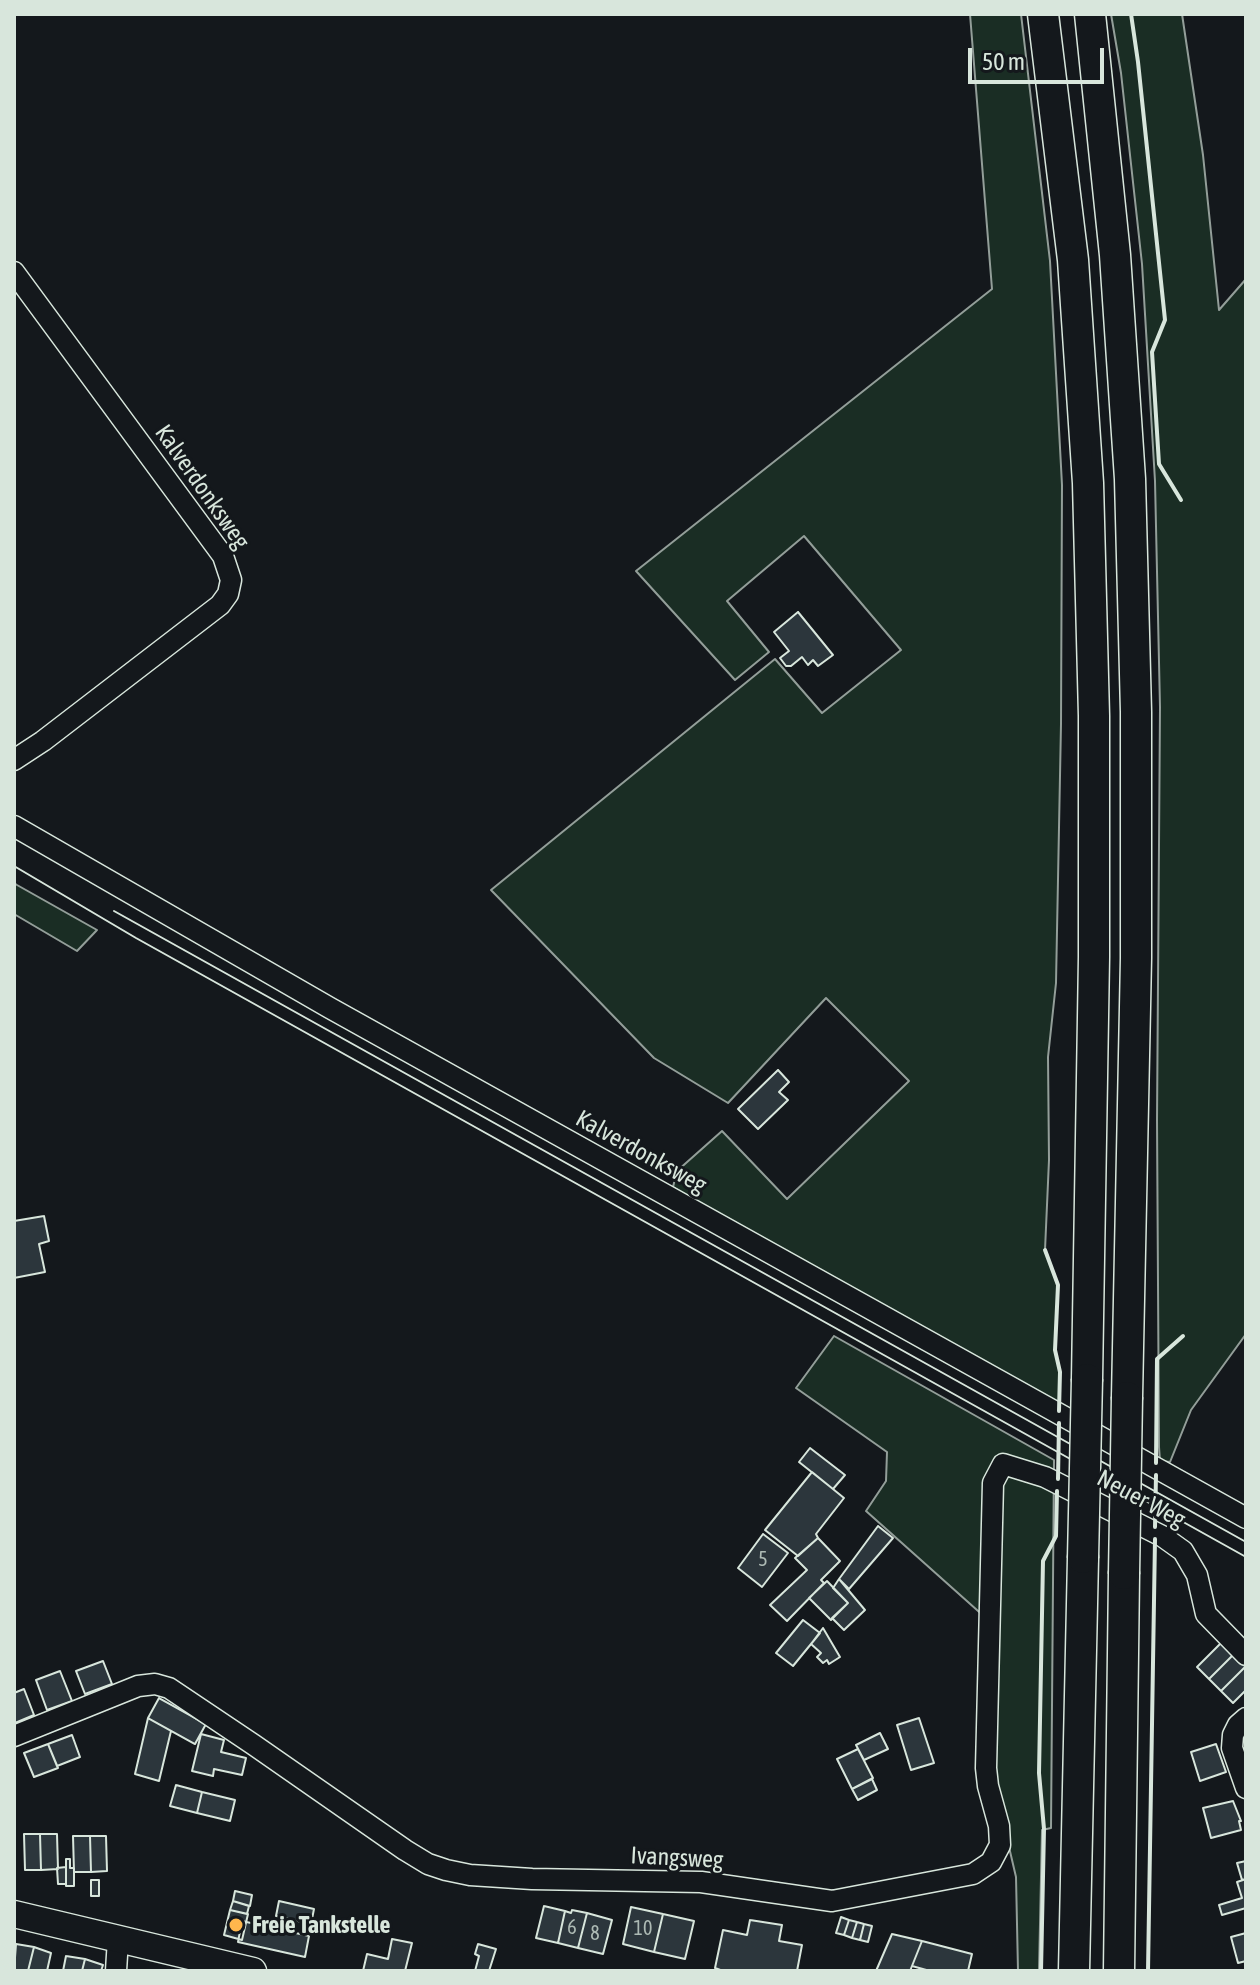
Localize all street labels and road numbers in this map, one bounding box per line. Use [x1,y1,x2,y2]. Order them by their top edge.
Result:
street label: Kalverdonksweg [149,419,255,555]
street label: Kalverdonksweg [571,1104,711,1200]
street label: Neuer Weg [1092,1464,1190,1534]
street label: Ivangsweg [630,1841,724,1875]

